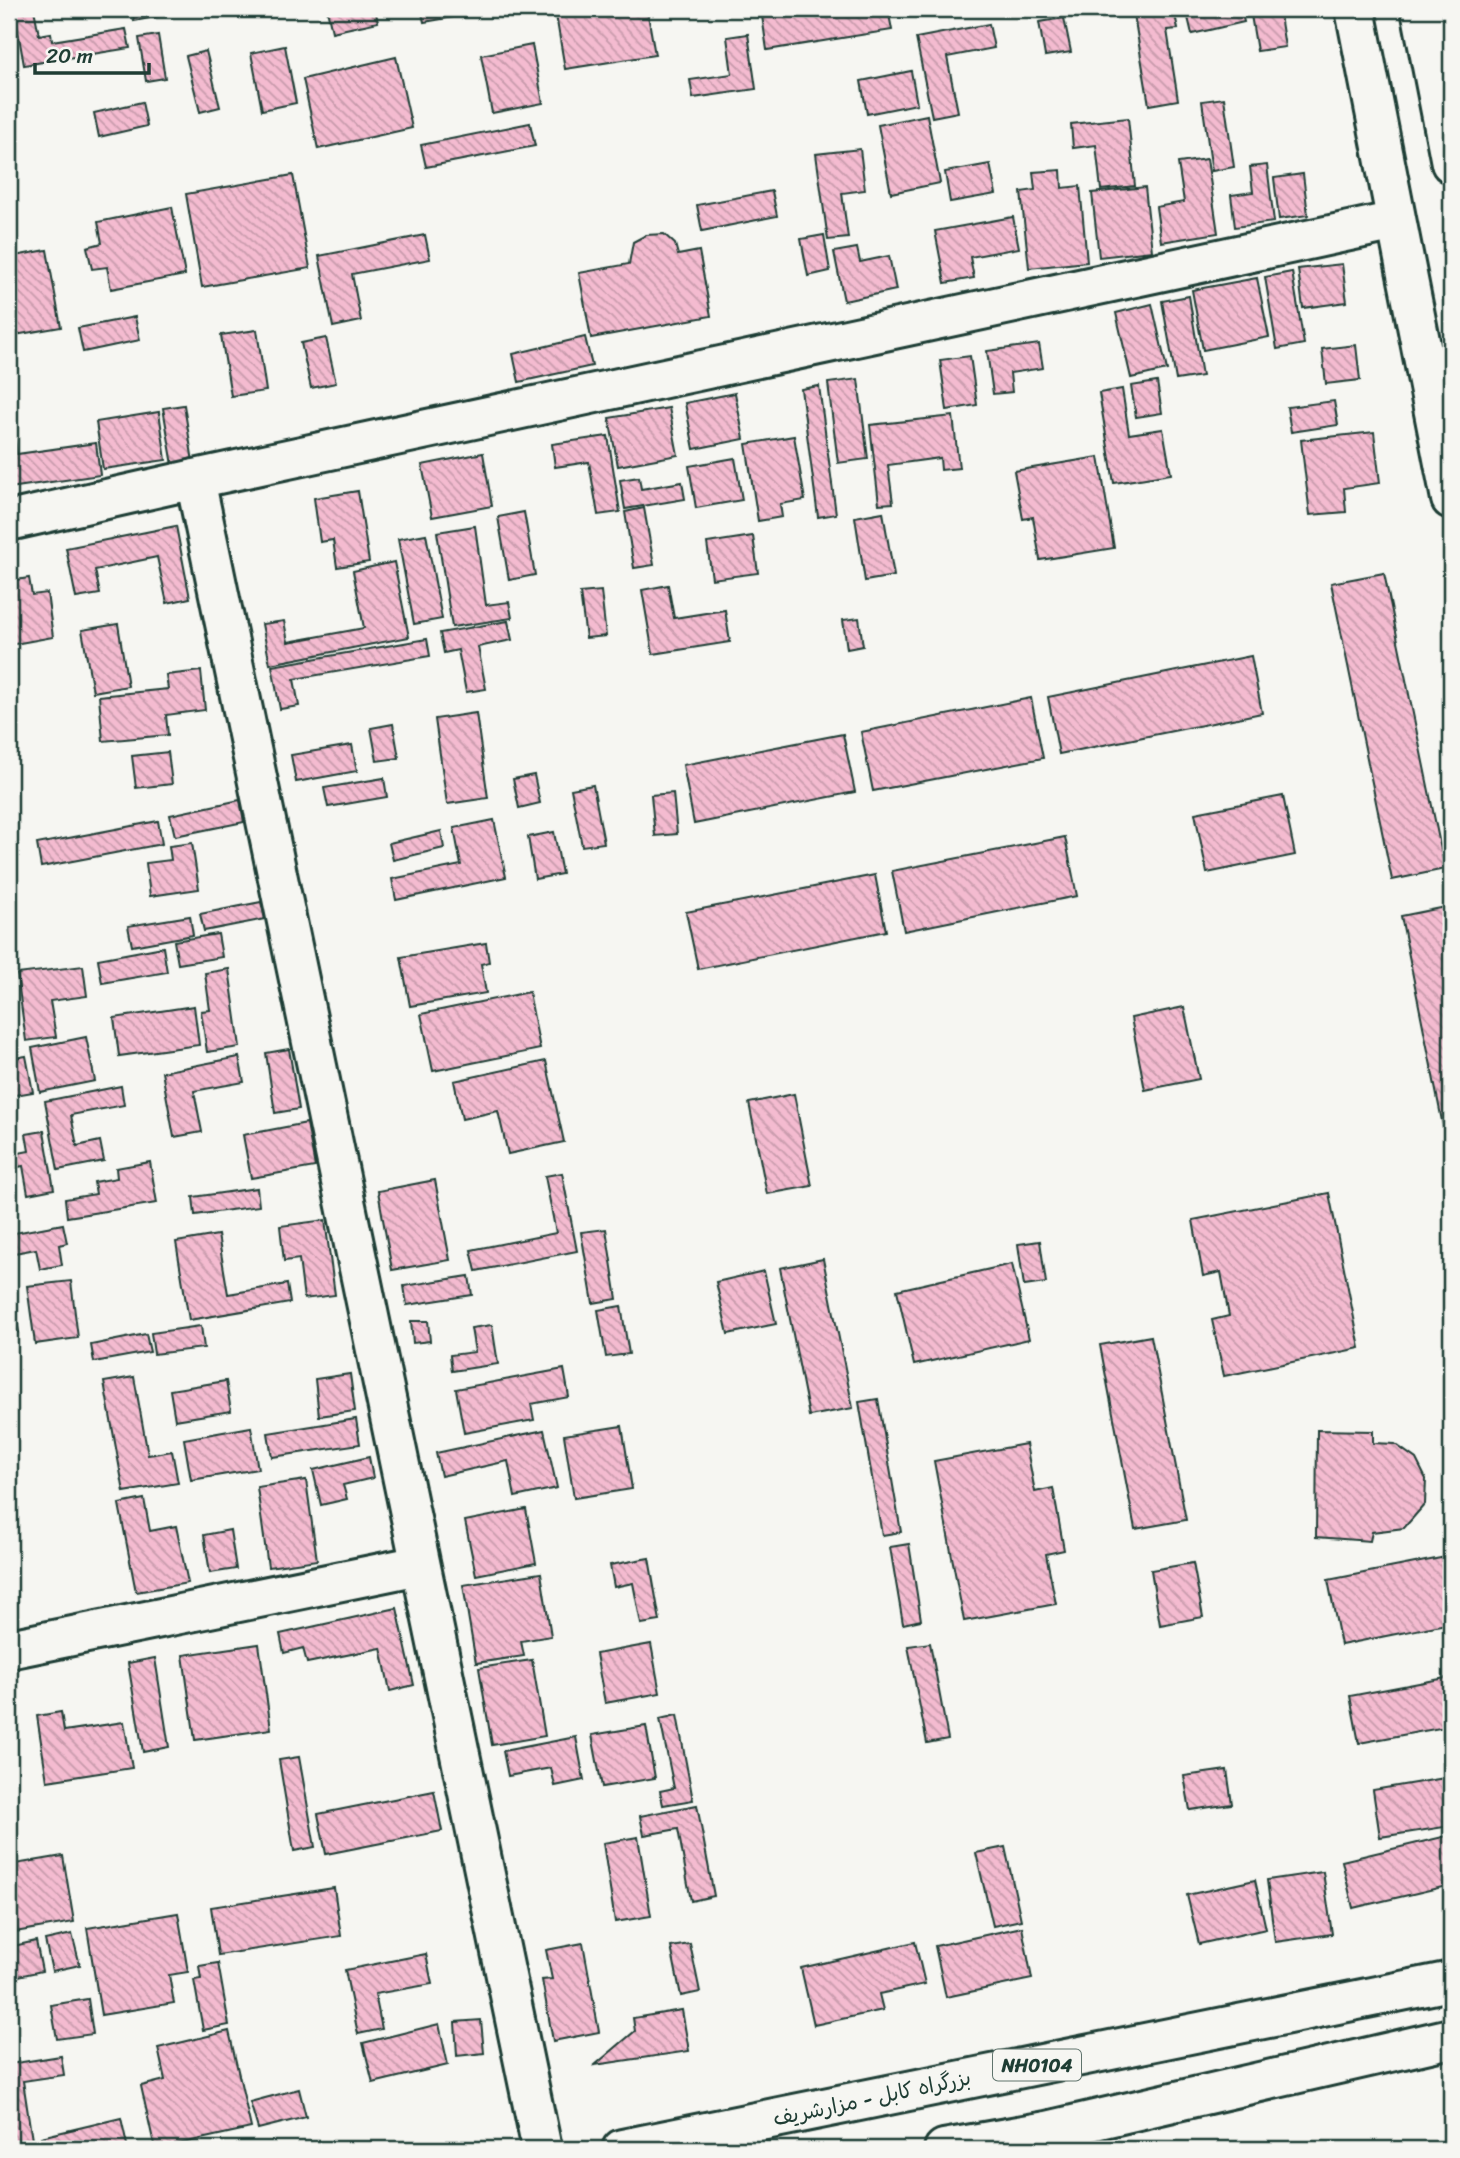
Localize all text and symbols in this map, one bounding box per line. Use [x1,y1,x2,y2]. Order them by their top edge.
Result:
scale bar [35,32,149,76]
text: 20 m [46,37,93,75]
road number: NH0104 [993,2050,1081,2080]
street label: بزرگراه کابل - مزارشریف [769,2058,975,2138]

